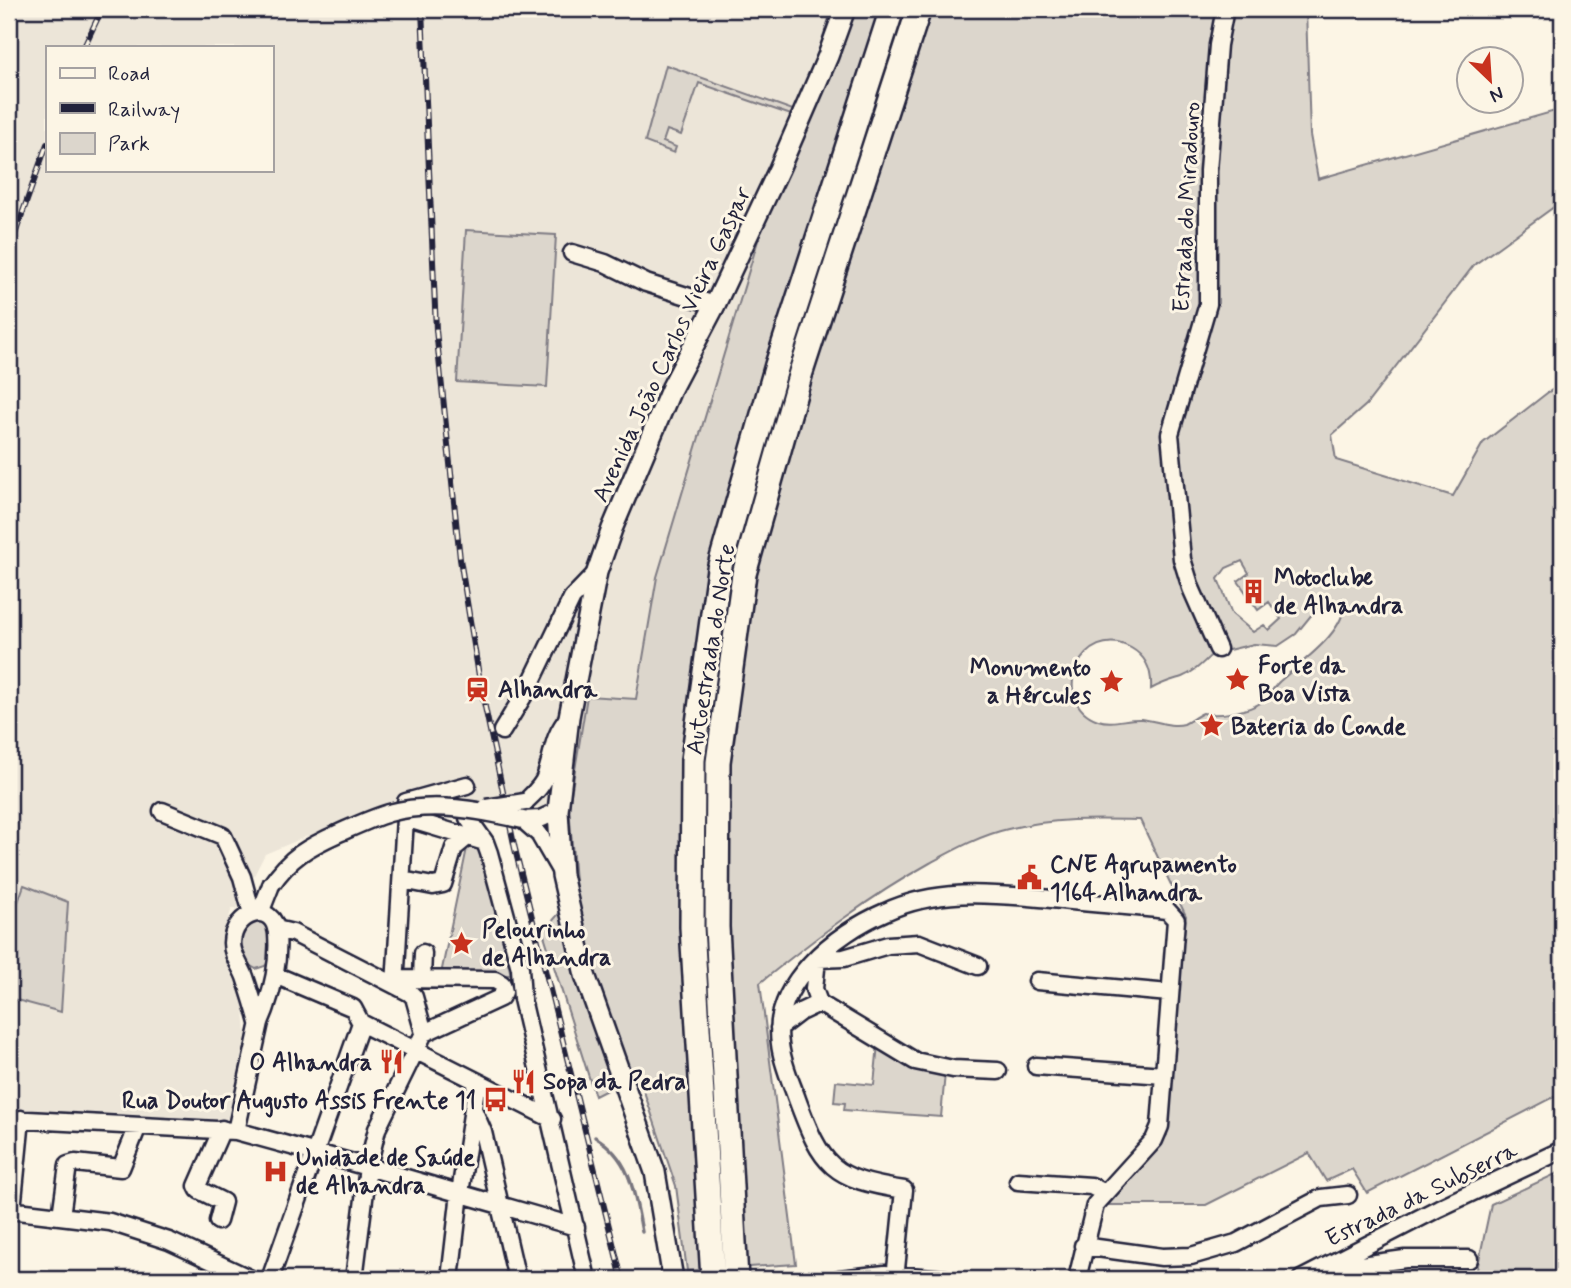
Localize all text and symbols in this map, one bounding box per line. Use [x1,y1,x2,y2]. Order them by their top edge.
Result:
legend [46,46,273,172]
north arrow [1456,46,1526,116]
text: Road [108,60,150,88]
text: N [1486,80,1508,108]
text: Railway [108,96,180,124]
street label: Estrada do Miradouro [1167,101,1208,313]
text: Park [108,130,150,158]
street label: Avenida João Carlos Vieira Gaspar [585,182,759,507]
street label: Autoestrada do Norte [680,542,743,757]
place label: Motoclube de Alhandra [1274,563,1403,622]
building icon: Motoclube de Alhandra [1240,577,1268,605]
place label: Forte da Boa Vista [1258,651,1351,710]
place label: Monumento a Hércules [970,653,1091,712]
place icon: Forte da Boa Vista [1224,665,1252,693]
place icon: Monumento a Hércules [1097,667,1125,695]
station icon: Alhandra [464,675,492,703]
place label: Alhandra [498,675,598,706]
place icon: Bateria do Conde [1197,712,1225,740]
place label: Bateria do Conde [1231,712,1406,743]
place label: CNE Agrupamento 1164 Alhandra [1050,850,1237,909]
public building icon: CNE Agrupamento 1164 Alhandra [1016,864,1044,892]
place label: Pelourinho de Alhandra [482,915,611,974]
place icon: Pelourinho de Alhandra [448,929,476,957]
place label: O Alhandra [249,1048,372,1079]
restaurant icon: O Alhandra [378,1048,406,1076]
restaurant icon: Sopa da Pedra [509,1067,537,1095]
place label: Sopa da Pedra [543,1067,686,1098]
place label: Rua Doutor Augusto Assis Frente 11 [122,1086,476,1118]
bus stop icon: Rua Doutor Augusto Assis Frente 11 [482,1086,510,1114]
street label: Estrada da Subserra [1321,1135,1523,1255]
place label: Unidade de Saúde de Alhandra [296,1143,475,1202]
hospital icon: Unidade de Saúde de Alhandra [262,1157,290,1185]

